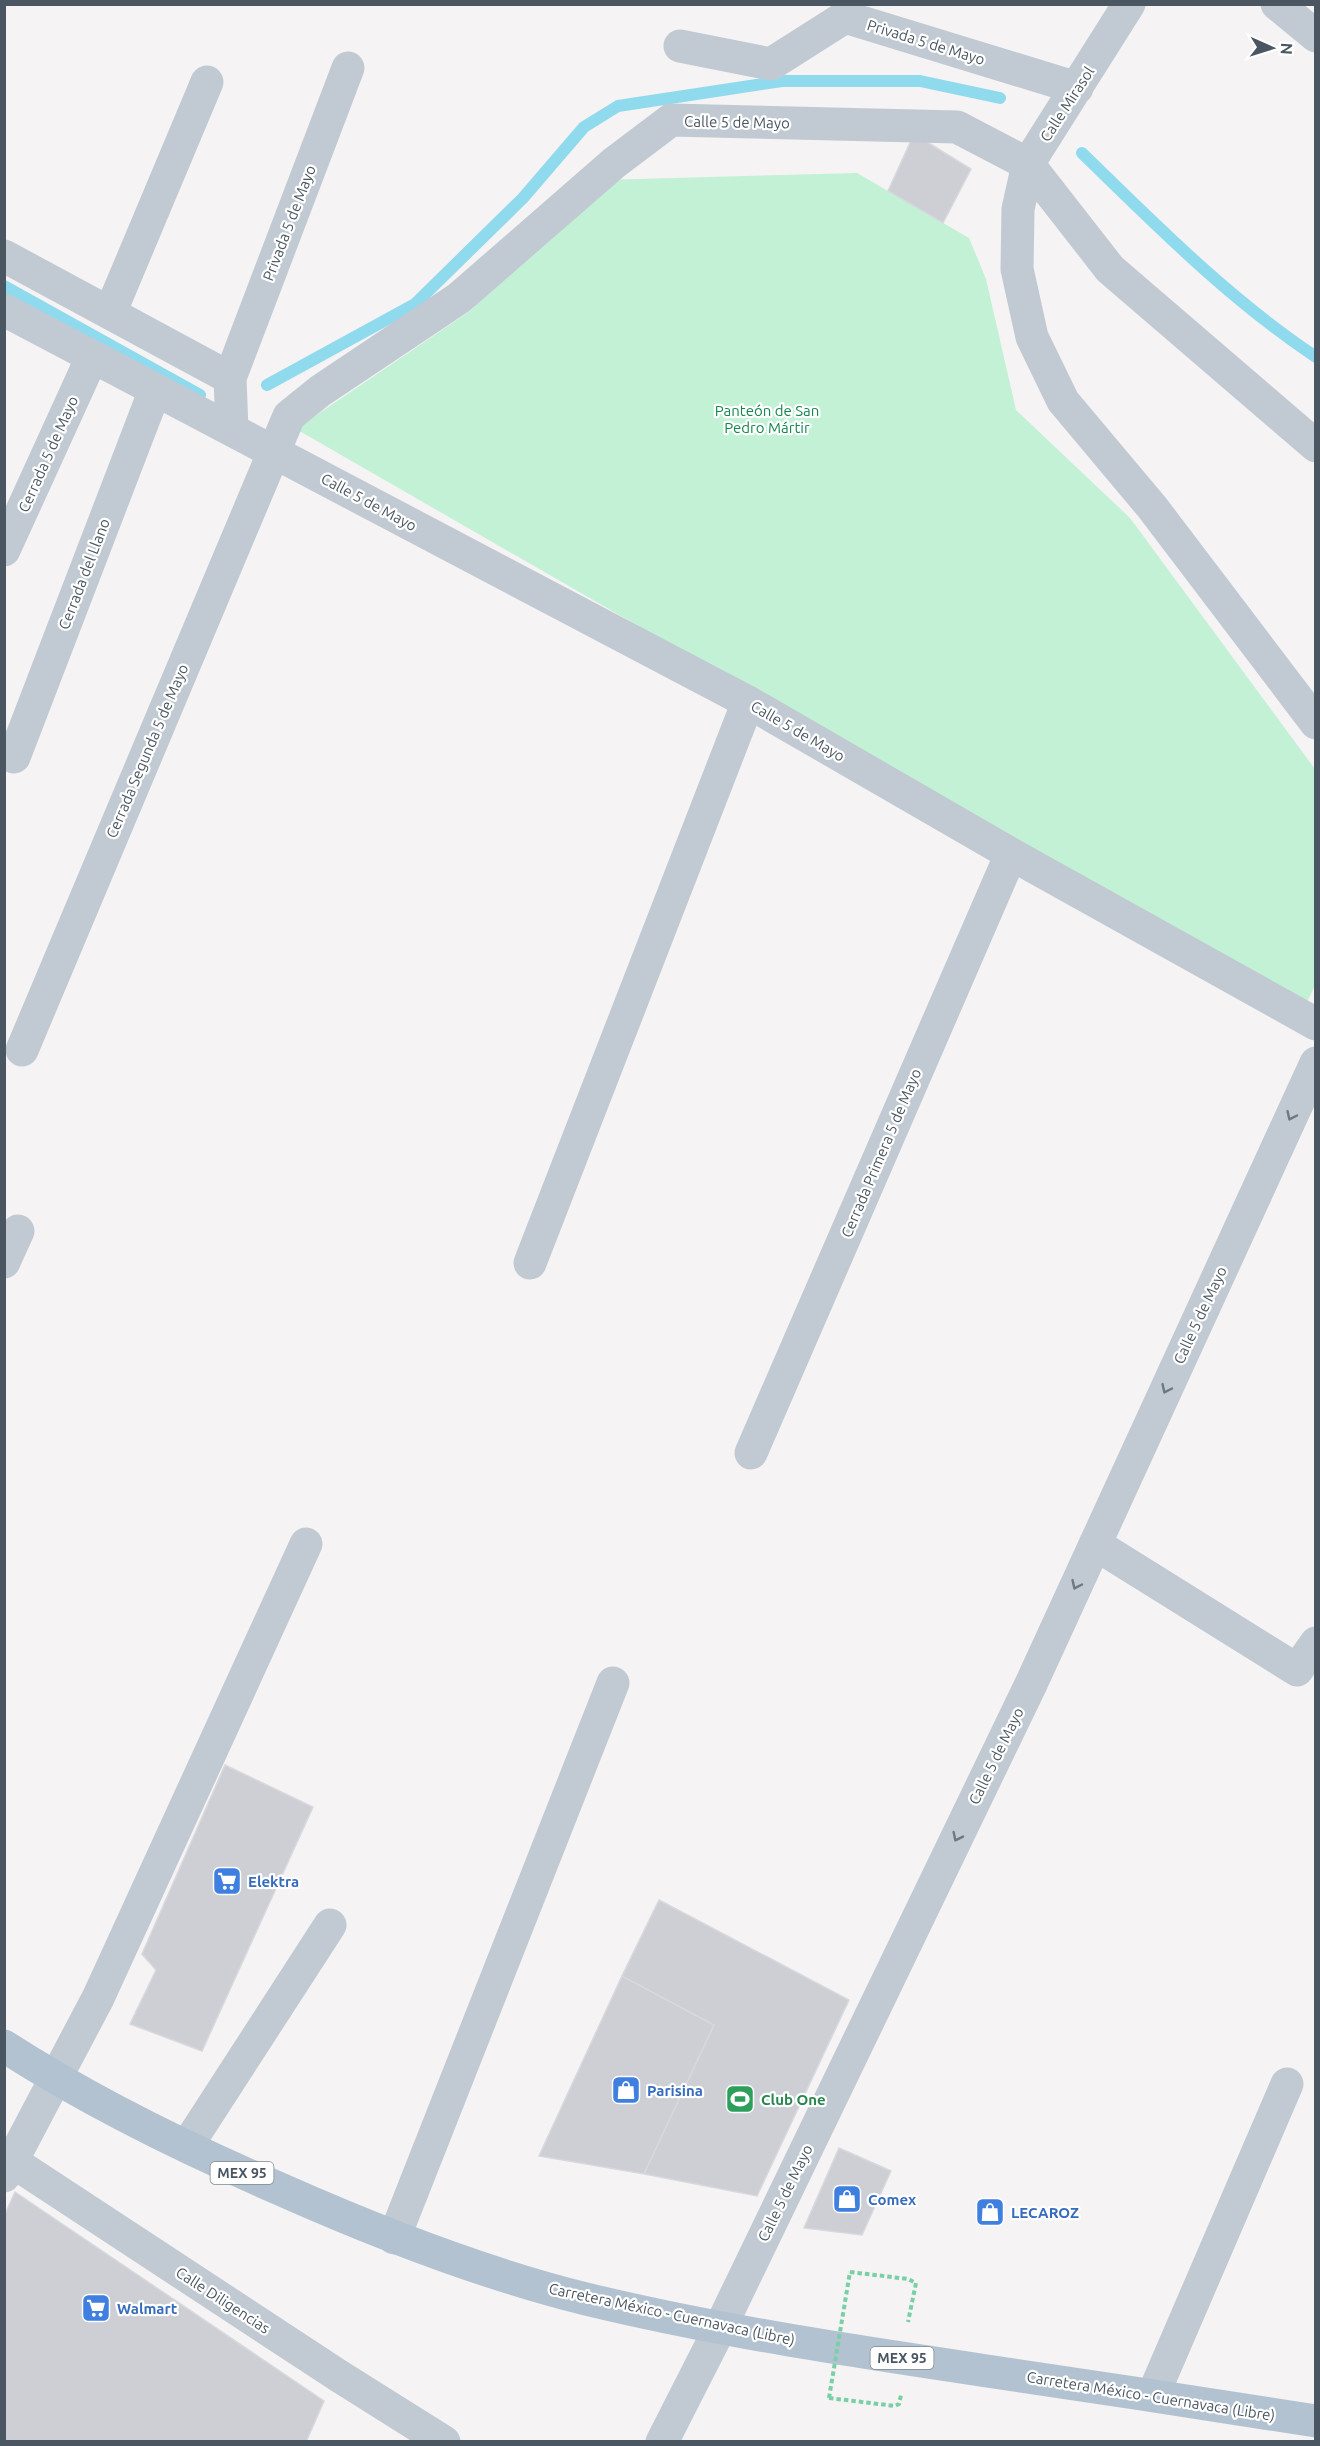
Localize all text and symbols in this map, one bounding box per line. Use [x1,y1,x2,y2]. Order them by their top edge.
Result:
street label: Privada 5 de Mayo [865,16,987,68]
north arrow [1242,18,1302,78]
text: N [1278,42,1296,55]
street label: Calle Mirasol [1037,63,1098,145]
street label: Calle 5 de Mayo [684,113,790,131]
street label: Privada 5 de Mayo [259,163,319,283]
street label: Cerrada 5 de Mayo [15,393,81,515]
park label: Panteón de San Pedro Mártir [715,402,819,436]
street label: Calle 5 de Mayo [318,470,420,534]
street label: Cerrada del Llano [55,516,113,632]
street label: Cerrada Segunda 5 de Mayo [103,661,191,841]
street label: Calle 5 de Mayo [748,697,848,765]
street label: Cerrada Primera 5 de Mayo [838,1066,924,1240]
one-way arrow [1287,1110,1299,1121]
street label: Calle 5 de Mayo [1170,1264,1230,1366]
one-way arrow [1162,1382,1174,1393]
one-way arrow [1072,1579,1084,1590]
street label: Calle 5 de Mayo [965,1705,1027,1807]
one-way arrow [952,1831,964,1842]
supermarket icon: Elektra [211,1865,243,1897]
place label: Elektra [248,1873,299,1890]
shop icon: Parisina [610,2074,642,2106]
place label: Parisina [647,2082,703,2099]
sports icon: Club One [724,2083,756,2115]
place label: Club One [761,2091,826,2108]
street label: Calle 5 de Mayo [754,2142,816,2244]
road number: MEX 95 [210,2162,274,2184]
shop icon: Comex [831,2183,863,2215]
place label: Comex [868,2191,916,2208]
shop icon: LECAROZ [974,2196,1006,2228]
place label: LECAROZ [1011,2204,1079,2221]
street label: Calle Diligencias [173,2263,273,2337]
street label: Carretera México - Cuernavaca (Libre) [547,2280,797,2348]
supermarket icon: Walmart [80,2292,112,2324]
place label: Walmart [117,2300,178,2317]
road number: MEX 95 [870,2347,934,2369]
street label: Carretera México - Cuernavaca (Libre) [1026,2368,1276,2424]

